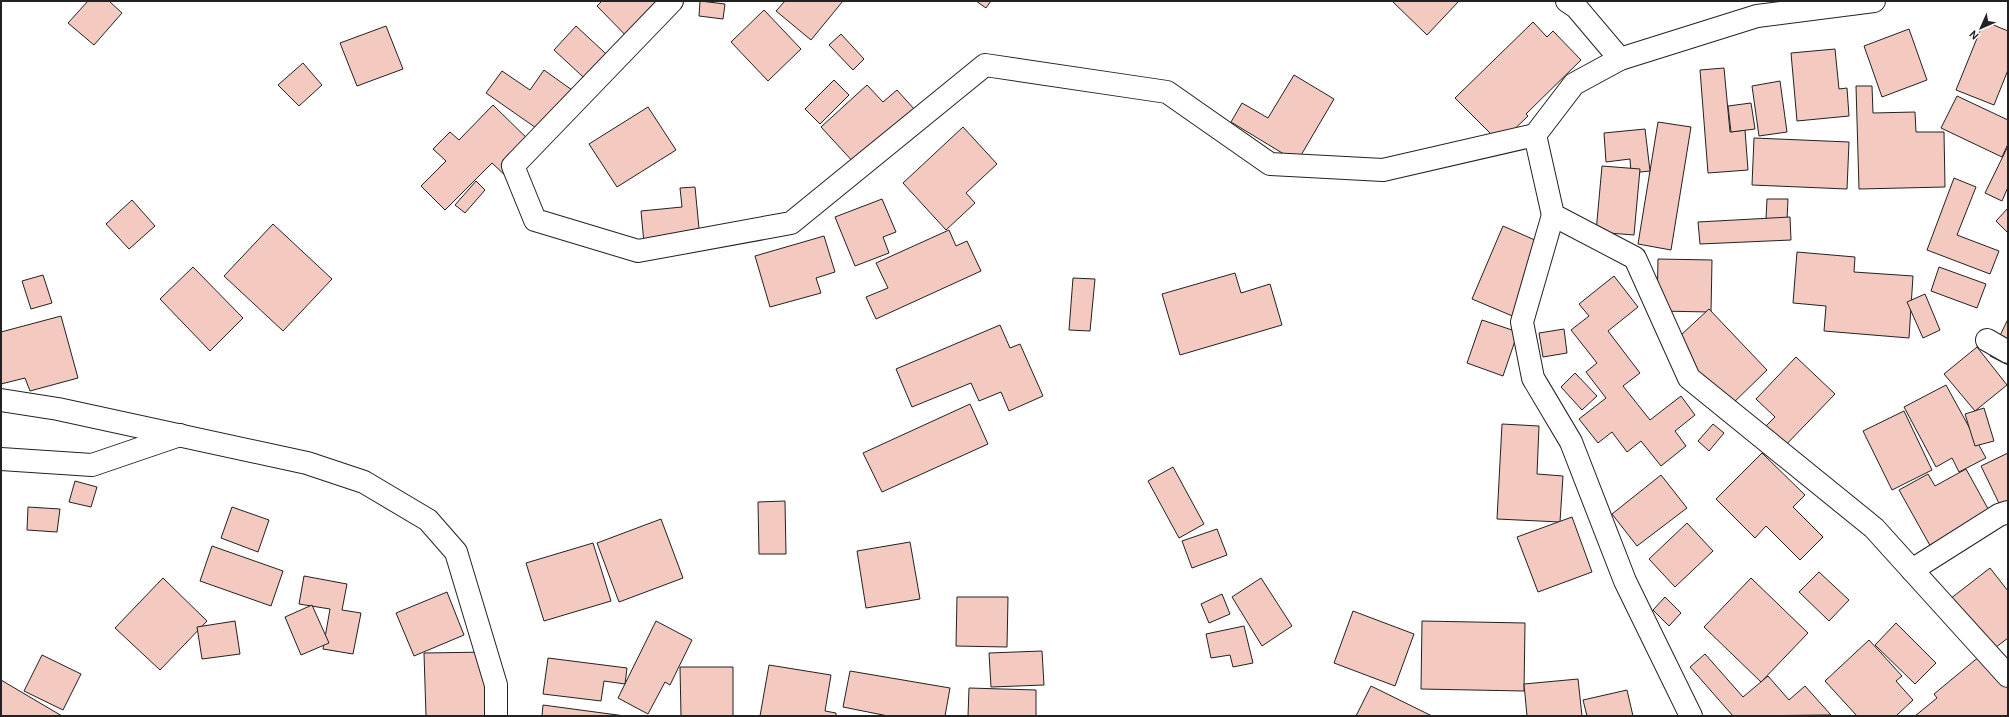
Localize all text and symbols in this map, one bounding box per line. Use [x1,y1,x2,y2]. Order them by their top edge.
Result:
north arrow [1961,8,2001,48]
text: N [1966,27,1982,43]

